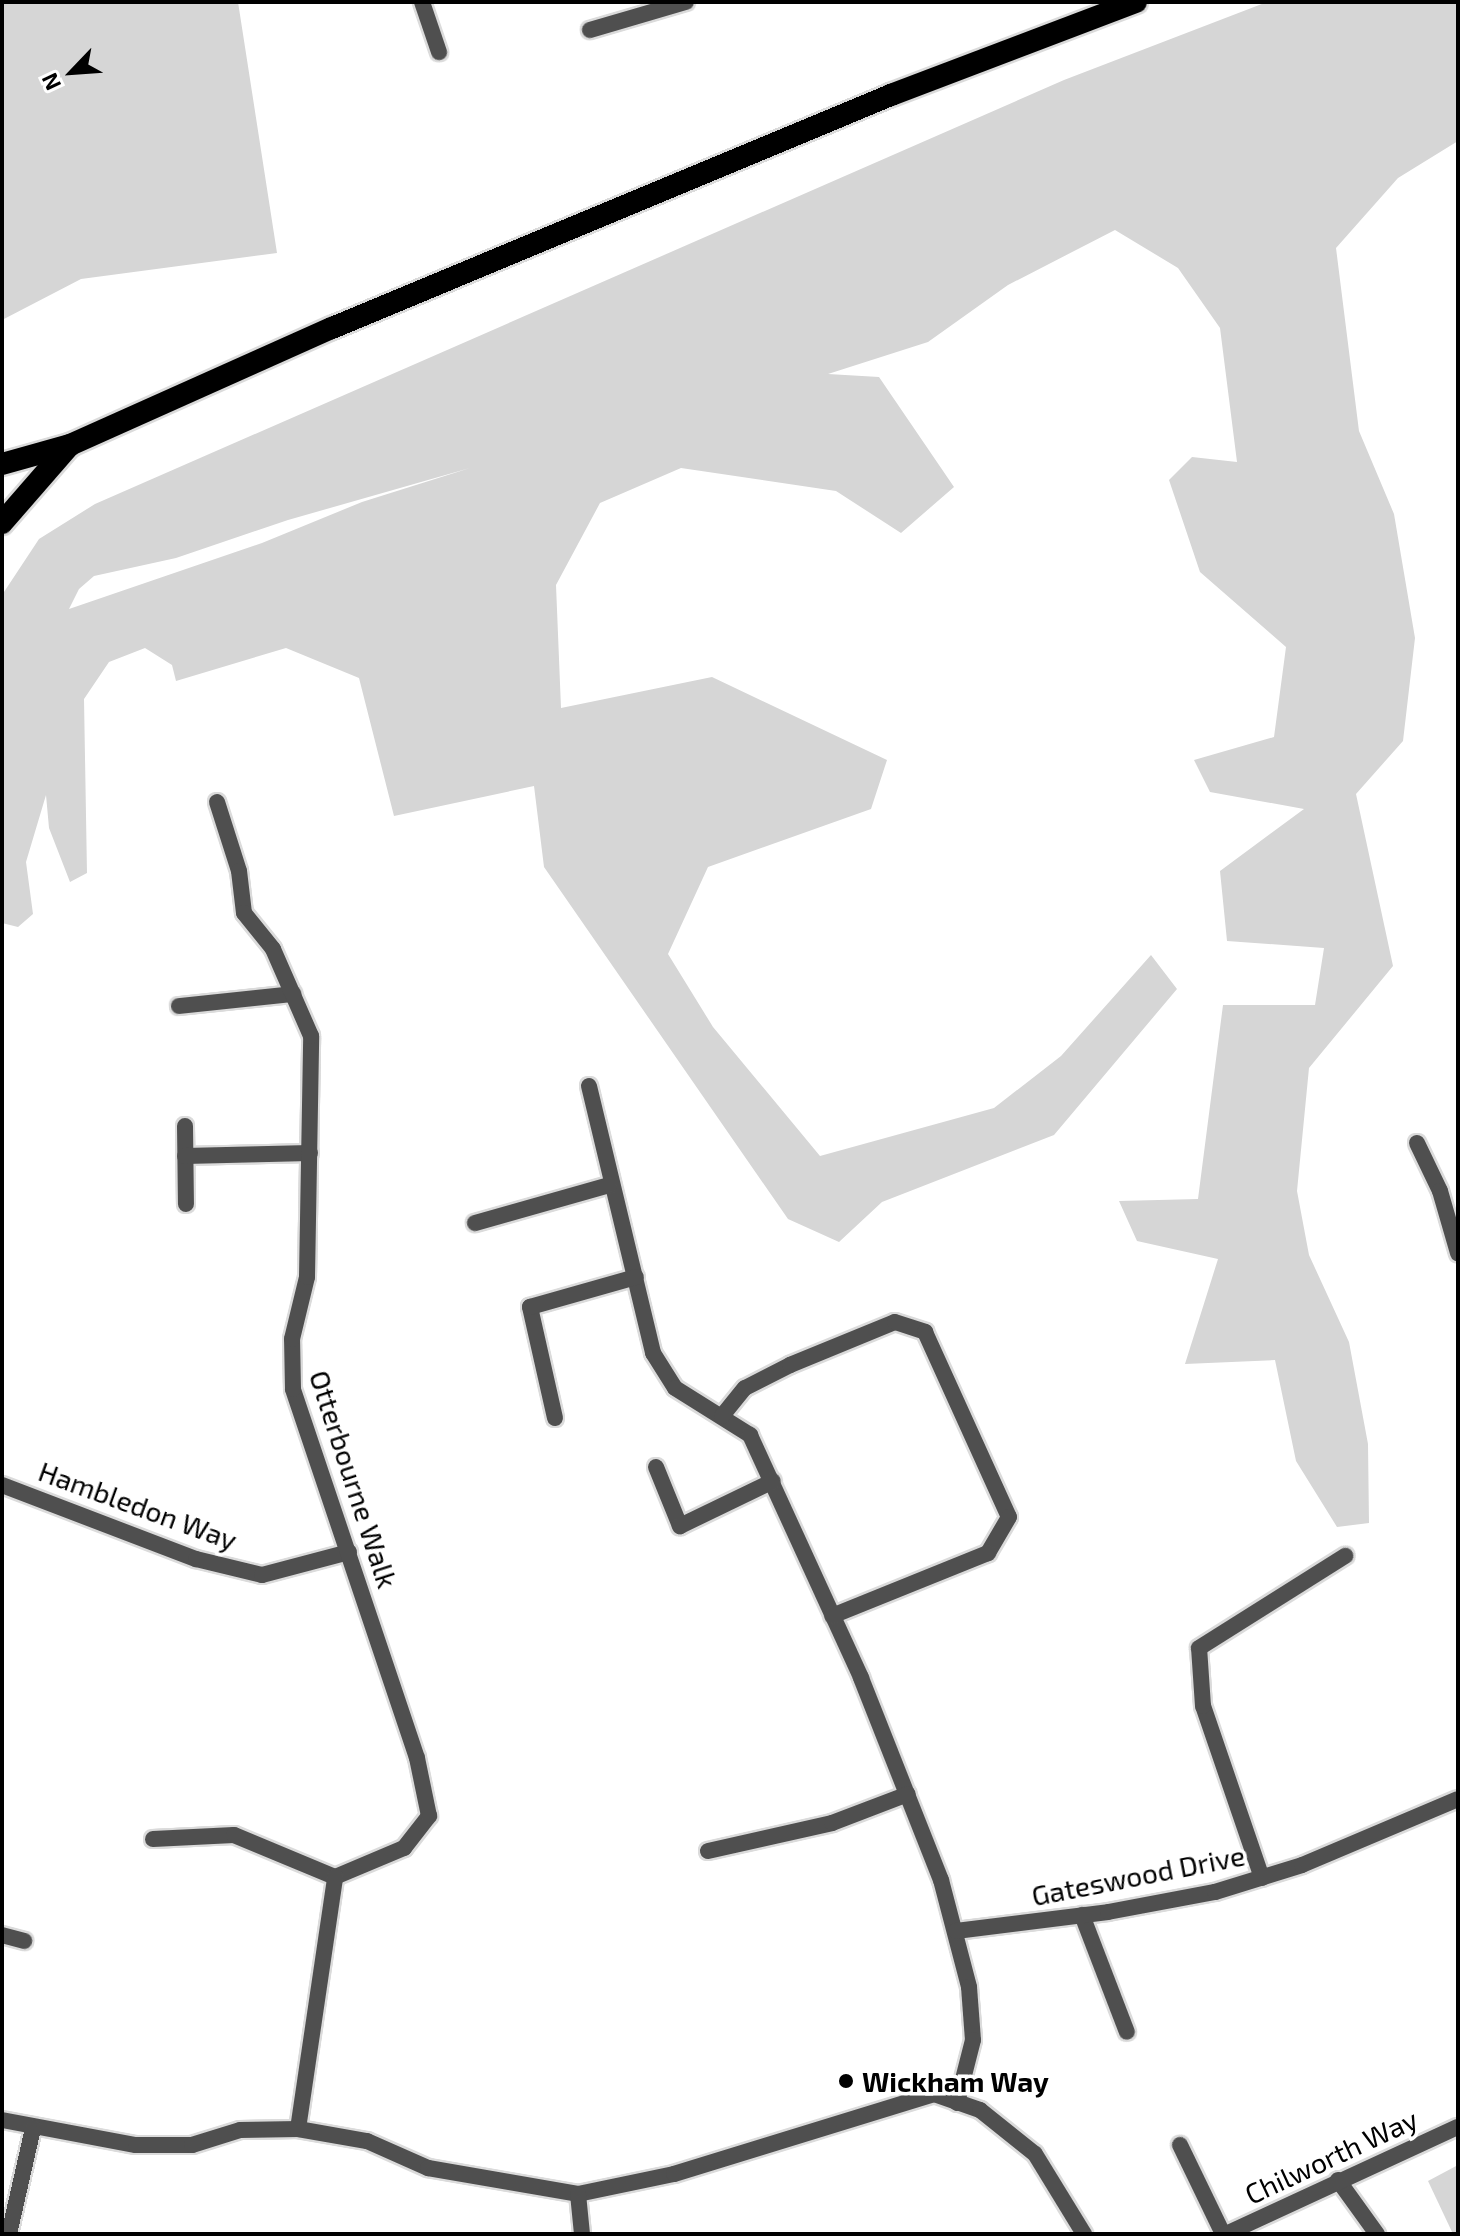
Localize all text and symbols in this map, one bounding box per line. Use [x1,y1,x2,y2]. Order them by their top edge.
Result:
north arrow [32,32,112,112]
text: N [35,69,65,95]
street label: Otterbourne Walk [303,1366,405,1592]
street label: Hambledon Way [34,1454,242,1556]
street label: Gateswood Drive [1029,1838,1247,1912]
place label: Wickham Way [862,2064,1049,2098]
marker: Wickham Way [837,2072,855,2090]
street label: Chilworth Way [1239,2101,1423,2211]

